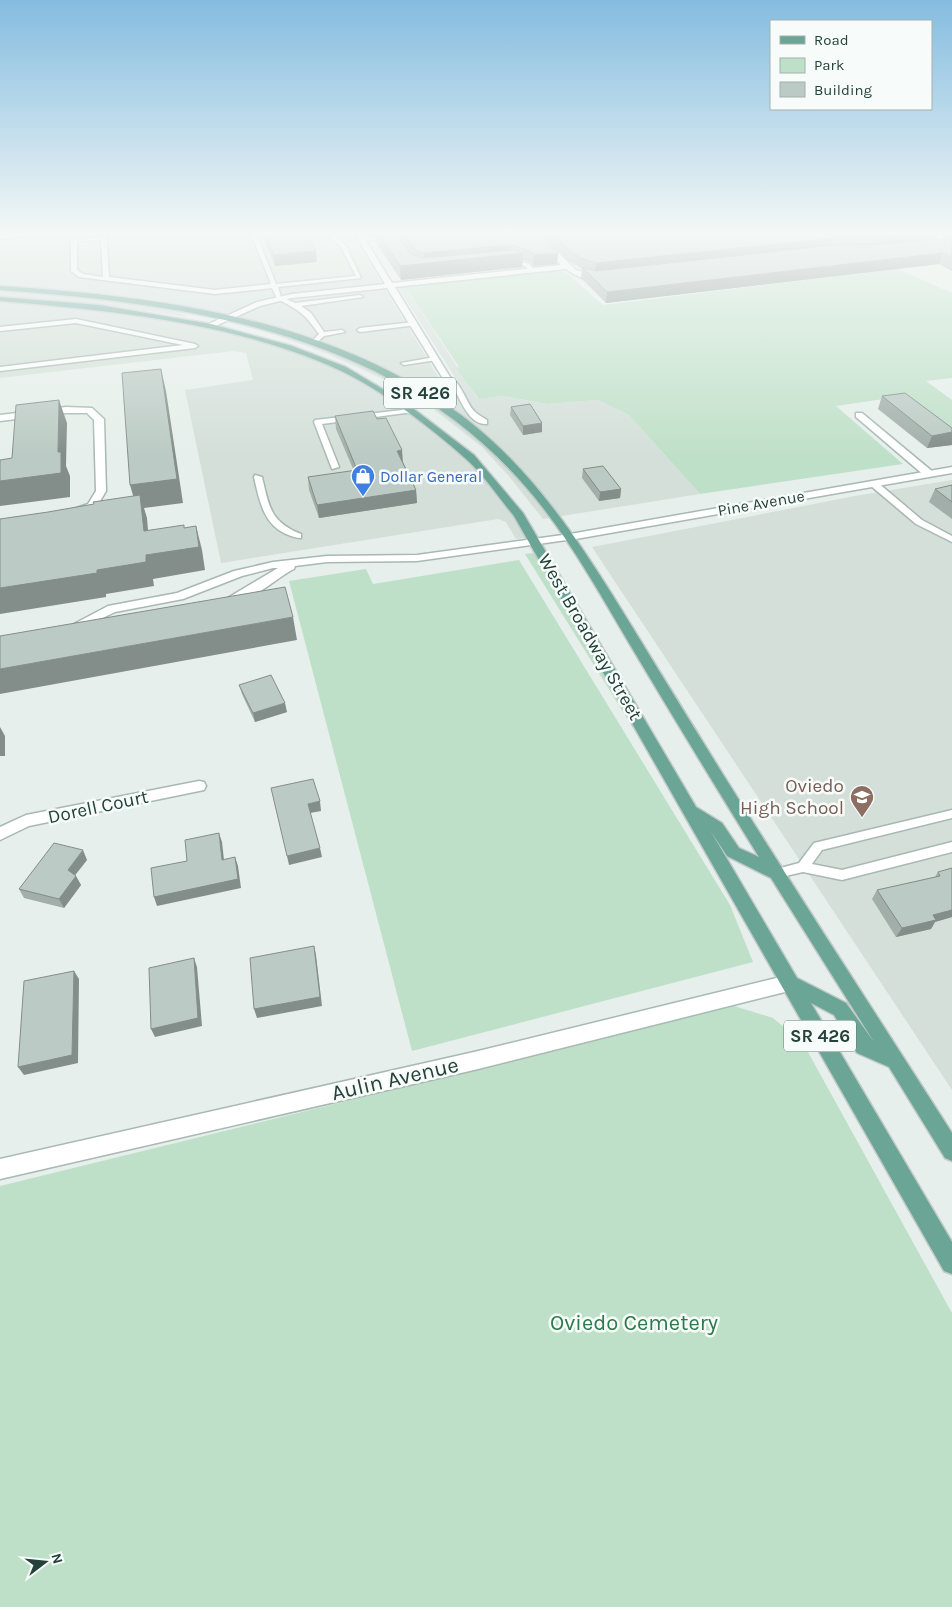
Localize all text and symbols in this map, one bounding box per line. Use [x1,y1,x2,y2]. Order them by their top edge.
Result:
legend [770,20,932,110]
text: Road [814,31,849,49]
text: Park [814,56,844,74]
text: Building [814,81,872,99]
road number: SR 426 [384,378,456,408]
shop icon: Dollar General [350,463,376,497]
place label: Dollar General [380,467,482,486]
street label: Pine Avenue [716,486,806,520]
street label: West Broadway Street [533,550,647,724]
place label: Oviedo High School [740,775,844,819]
school or university icon: Oviedo High School [849,784,875,818]
street label: Dorell Court [46,786,150,828]
road number: SR 426 [784,1020,856,1052]
street label: Aulin Avenue [329,1052,461,1106]
park label: Oviedo Cemetery [550,1310,718,1336]
north arrow [20,1537,70,1587]
text: N [47,1551,67,1566]

